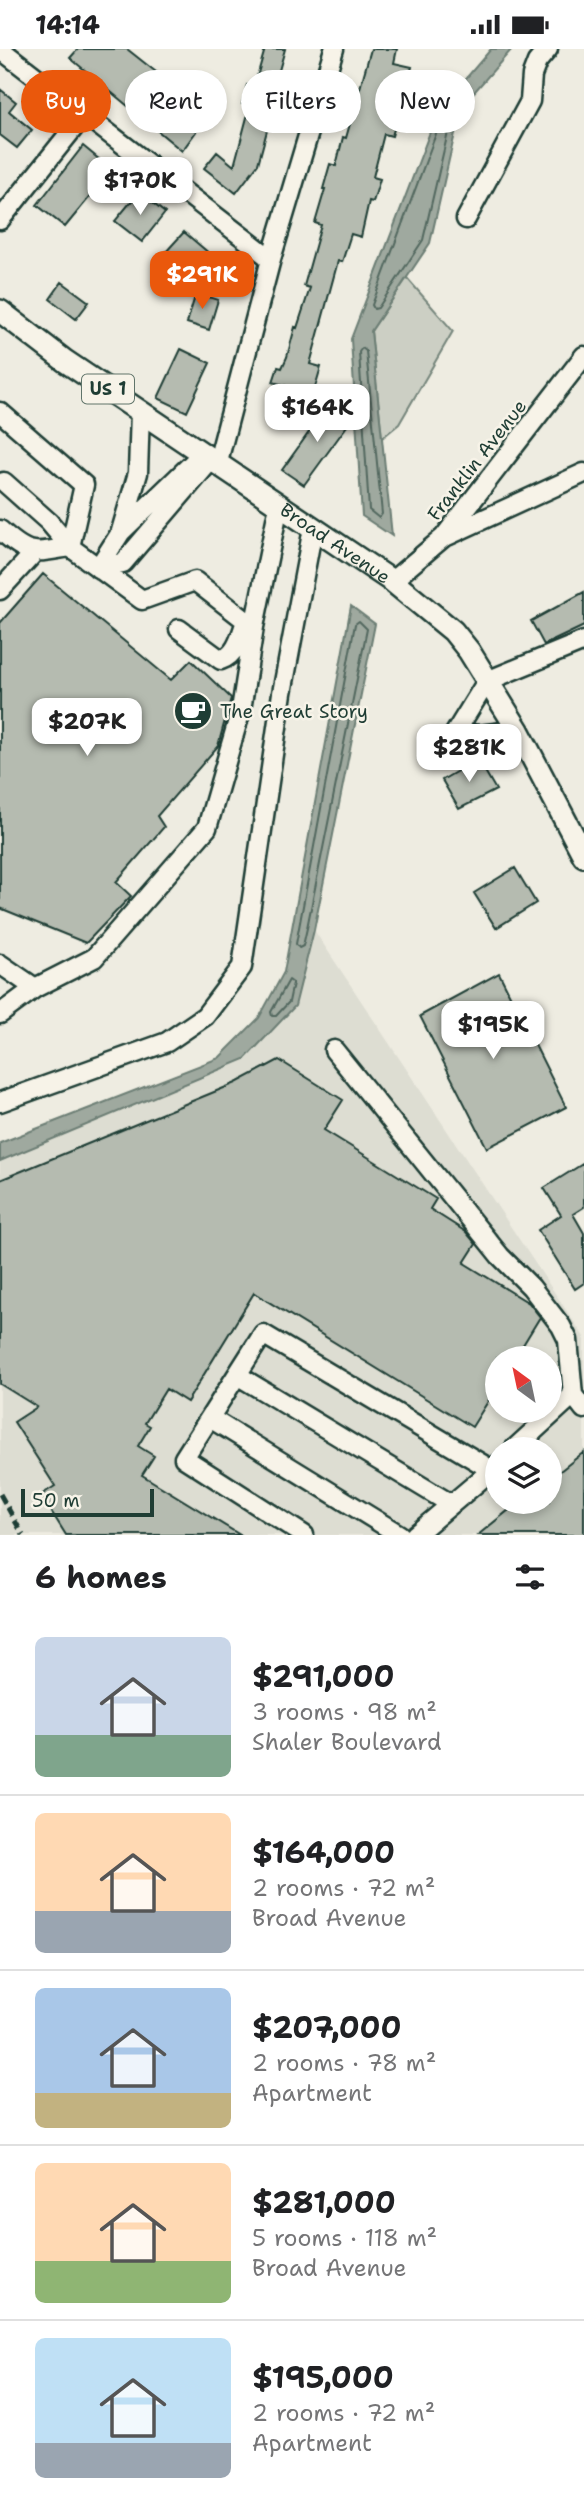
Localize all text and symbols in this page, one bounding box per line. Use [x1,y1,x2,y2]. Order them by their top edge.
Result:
text: 14:14 [35,7,100,42]
chip: Buy [21,70,111,133]
chip: Rent [125,70,227,133]
chip: Filters [241,70,361,133]
chip: New [375,70,475,133]
pin: $170K [91,157,189,217]
text: $170K [104,165,176,195]
pin: $291K [153,251,251,311]
text: $291K [166,259,238,289]
road number: US 1 [82,375,134,403]
pin: $164K [268,385,366,444]
text: $164K [281,392,353,422]
street label: Franklin Avenue [422,394,532,526]
street label: Broad Avenue [275,497,395,589]
cafe icon: The Great Story [172,690,214,732]
pin: $207K [38,699,136,758]
place label: The Great Story [220,699,368,724]
text: $207K [48,706,126,736]
pin: $281K [420,725,518,784]
text: $281K [433,732,505,762]
pin: $195K [444,1002,542,1061]
text: $195K [457,1009,529,1039]
north arrow [485,1346,562,1423]
map controls [485,1346,562,1514]
button: layers [485,1437,562,1514]
scale bar [21,1486,154,1518]
text: 50 m [32,1488,80,1513]
text: 6 homes [35,1557,167,1598]
icon: filters [511,1558,549,1596]
text: $291,000 [252,1656,395,1697]
icon: home [91,1665,175,1749]
text: 3 rooms · 98 m² [252,1697,437,1727]
text: Shaler Boulevard [252,1727,442,1757]
text: $164,000 [252,1832,395,1873]
icon: home [91,1841,175,1925]
text: 2 rooms · 72 m² [252,1873,435,1903]
text: Broad Avenue [252,1903,407,1933]
text: $207,000 [252,2007,402,2048]
icon: home [91,2016,175,2100]
text: 2 rooms · 78 m² [252,2048,436,2078]
text: Apartment [252,2078,372,2108]
text: $281,000 [252,2182,396,2223]
icon: home [91,2191,175,2275]
text: 5 rooms · 118 m² [252,2223,437,2253]
text: Broad Avenue [252,2253,407,2283]
text: $195,000 [252,2357,394,2398]
icon: home [91,2366,175,2450]
text: 2 rooms · 72 m² [252,2398,435,2428]
text: Apartment [252,2428,372,2458]

